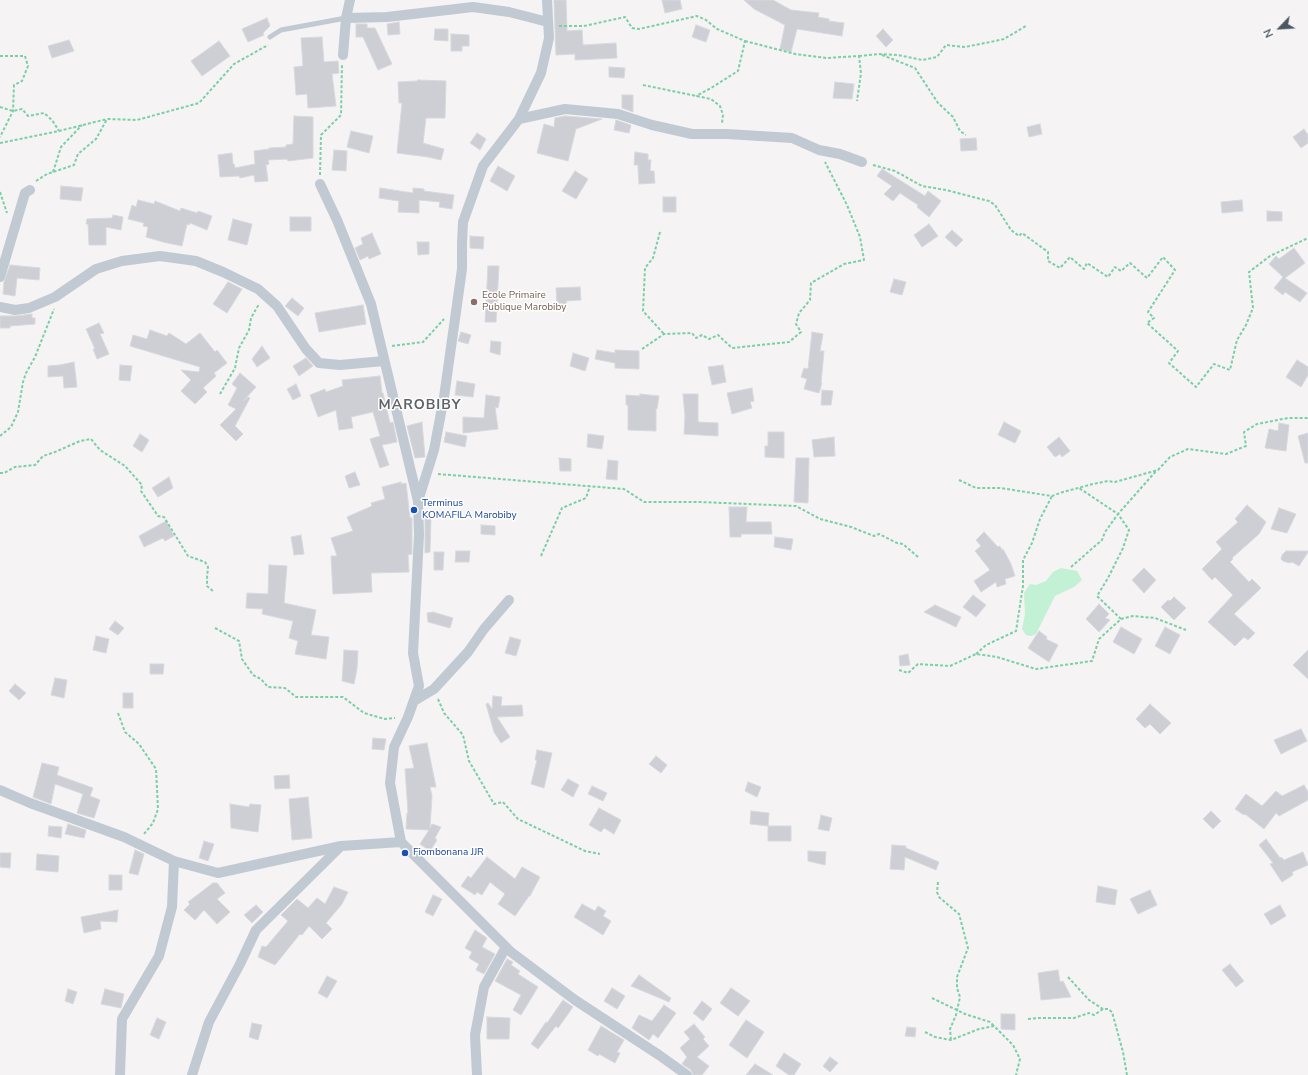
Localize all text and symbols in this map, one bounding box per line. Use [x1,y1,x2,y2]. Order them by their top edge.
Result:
north arrow [1260,8,1300,48]
text: N [1260,26,1277,40]
place label: Ecole Primaire Publique Marobiby [482,290,566,314]
marker: Ecole Primaire Publique Marobiby [469,297,479,307]
district label: MAROBIBY [379,398,461,414]
place label: Terminus KOMAFILA Marobiby [422,498,517,522]
marker: Terminus KOMAFILA Marobiby [409,505,419,515]
place label: Fiombonana JJR [413,847,484,859]
marker: Fiombonana JJR [400,848,410,858]

